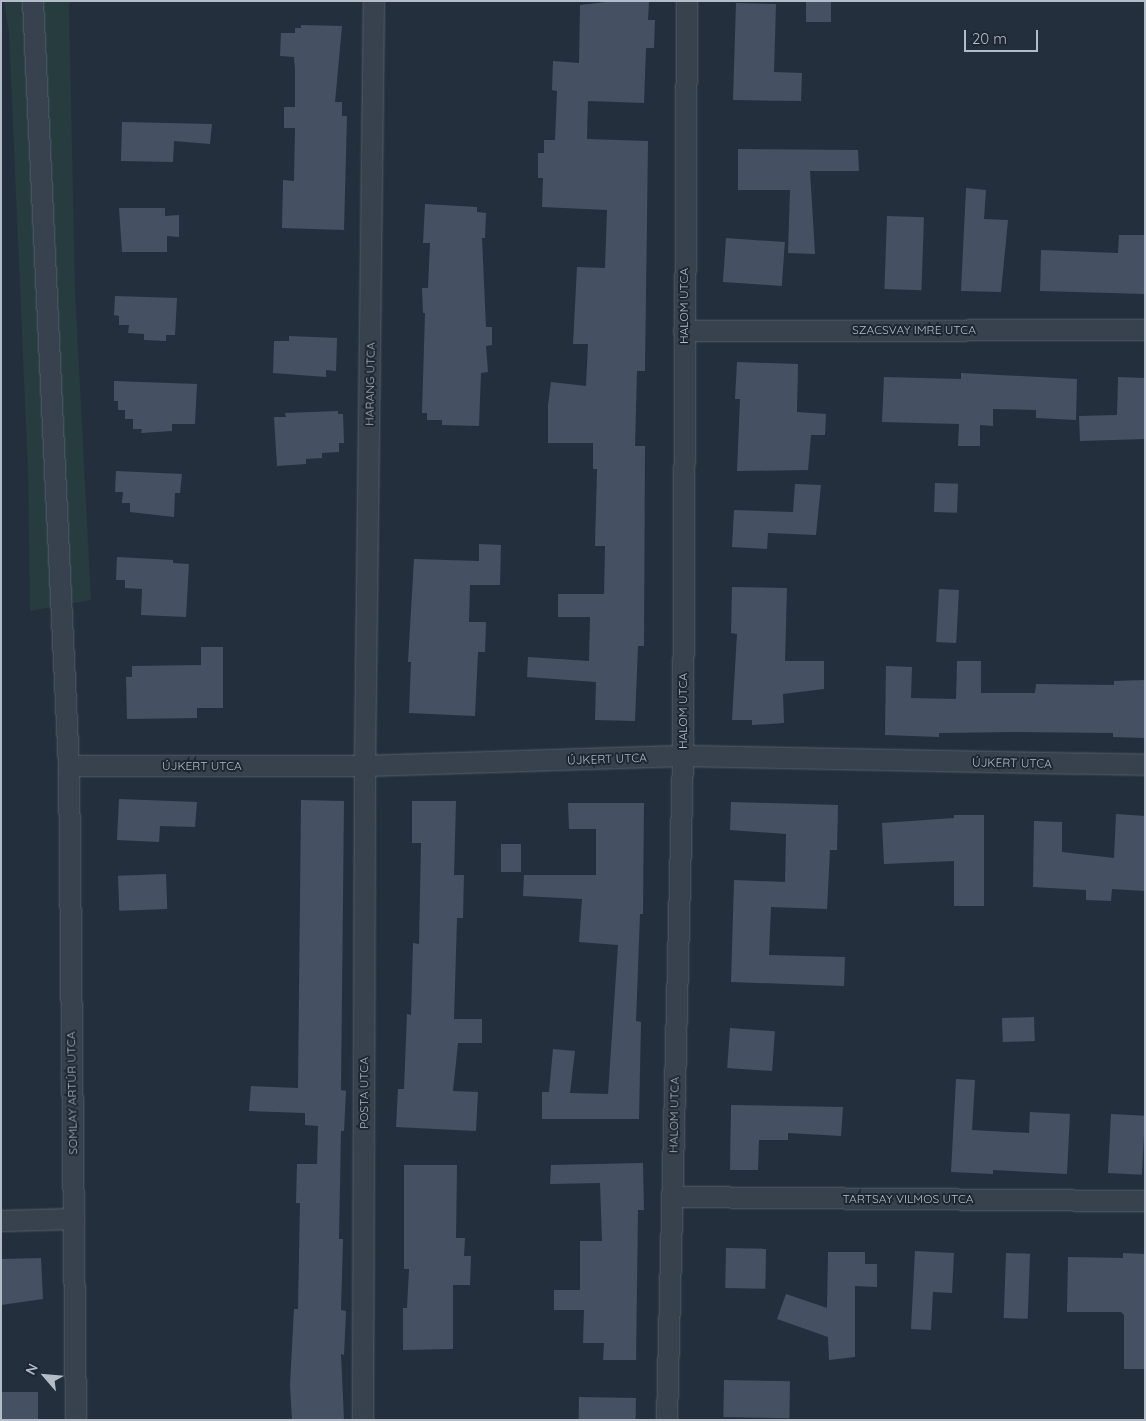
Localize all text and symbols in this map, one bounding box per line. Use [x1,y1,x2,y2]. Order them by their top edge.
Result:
scale bar [966,20,1040,52]
text: 20 m [972,29,1007,48]
street label: HALOM UTCA [677,268,691,344]
street label: SZACSVAY IMRE UTCA [852,323,976,337]
street label: HARANG UTCA [362,342,378,426]
street label: HALOM UTCA [676,673,690,749]
street label: ÚJKERT UTCA [567,750,647,768]
street label: ÚJKERT UTCA [972,755,1052,771]
street label: ÚJKERT UTCA [162,759,242,773]
street label: SOMLAY ARTÚR UTCA [64,1031,80,1155]
street label: POSTA UTCA [357,1057,371,1129]
street label: HALOM UTCA [666,1077,682,1153]
street label: TARTSAY VILMOS UTCA [842,1192,974,1206]
north arrow [20,1351,70,1401]
text: N [21,1361,42,1378]

